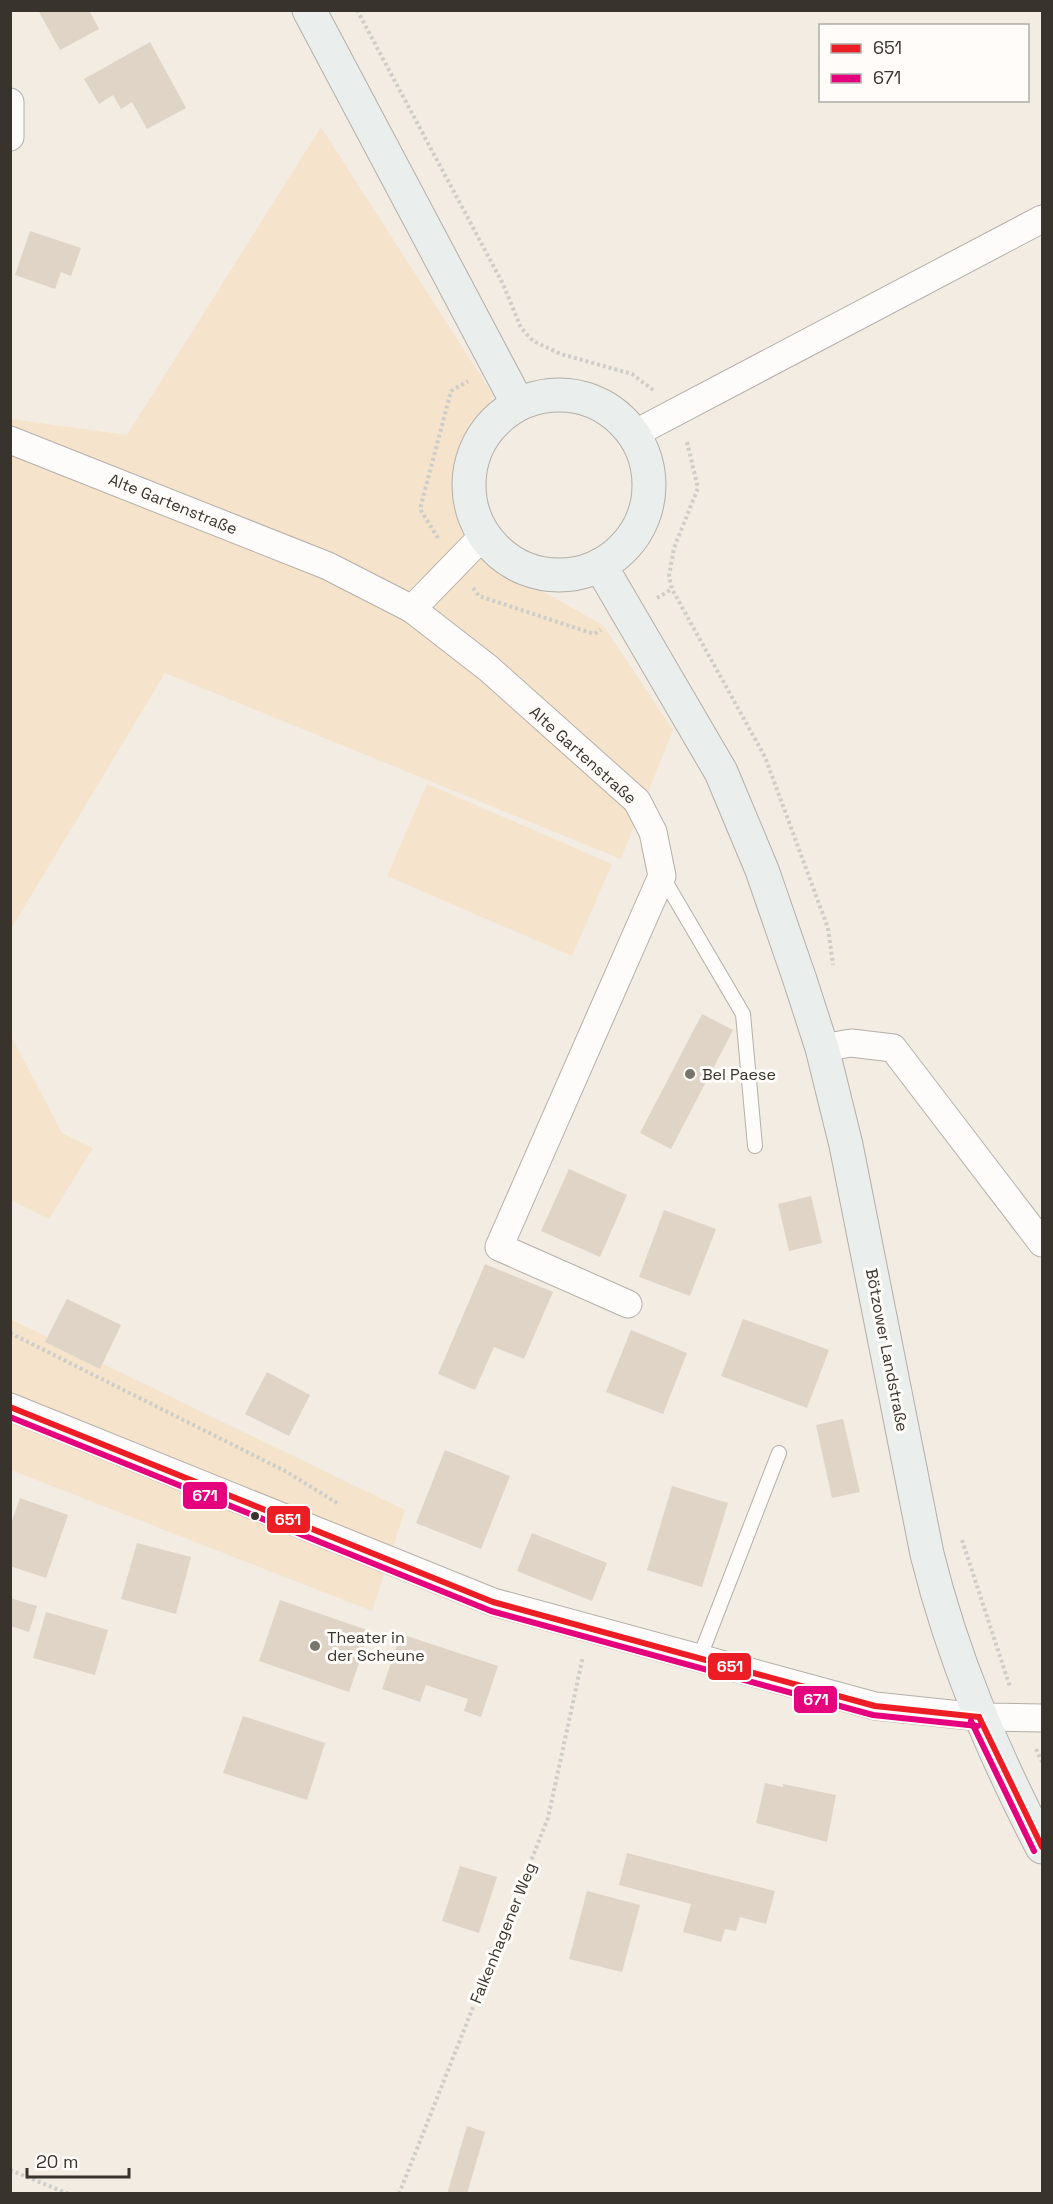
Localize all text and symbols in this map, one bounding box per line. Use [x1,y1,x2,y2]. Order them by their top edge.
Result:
legend [819,24,1029,102]
text: 651 [873,36,902,59]
text: 671 [873,66,901,89]
street label: Alte Gartenstraße [106,469,240,539]
street label: Alte Gartenstraße [525,701,641,809]
place label: Bel Paese [702,1064,776,1085]
marker: Bel Paese [683,1067,697,1081]
street label: Bötzower Landstraße [861,1267,913,1433]
line badge: 671 [182,1481,228,1510]
text: 671 [192,1485,218,1506]
line badge: 651 [266,1505,311,1534]
text: 651 [275,1509,301,1530]
unlabelled marker [249,1510,261,1522]
place label: Theater in der Scheune [327,1627,425,1666]
marker: Theater in der Scheune [308,1639,322,1653]
line badge: 651 [707,1652,752,1681]
text: 651 [717,1656,743,1677]
line badge: 671 [793,1685,838,1714]
text: 671 [803,1689,829,1710]
street label: Falkenhagener Weg [465,1859,541,2007]
scale bar [27,2141,129,2179]
text: 20 m [36,2150,79,2173]

